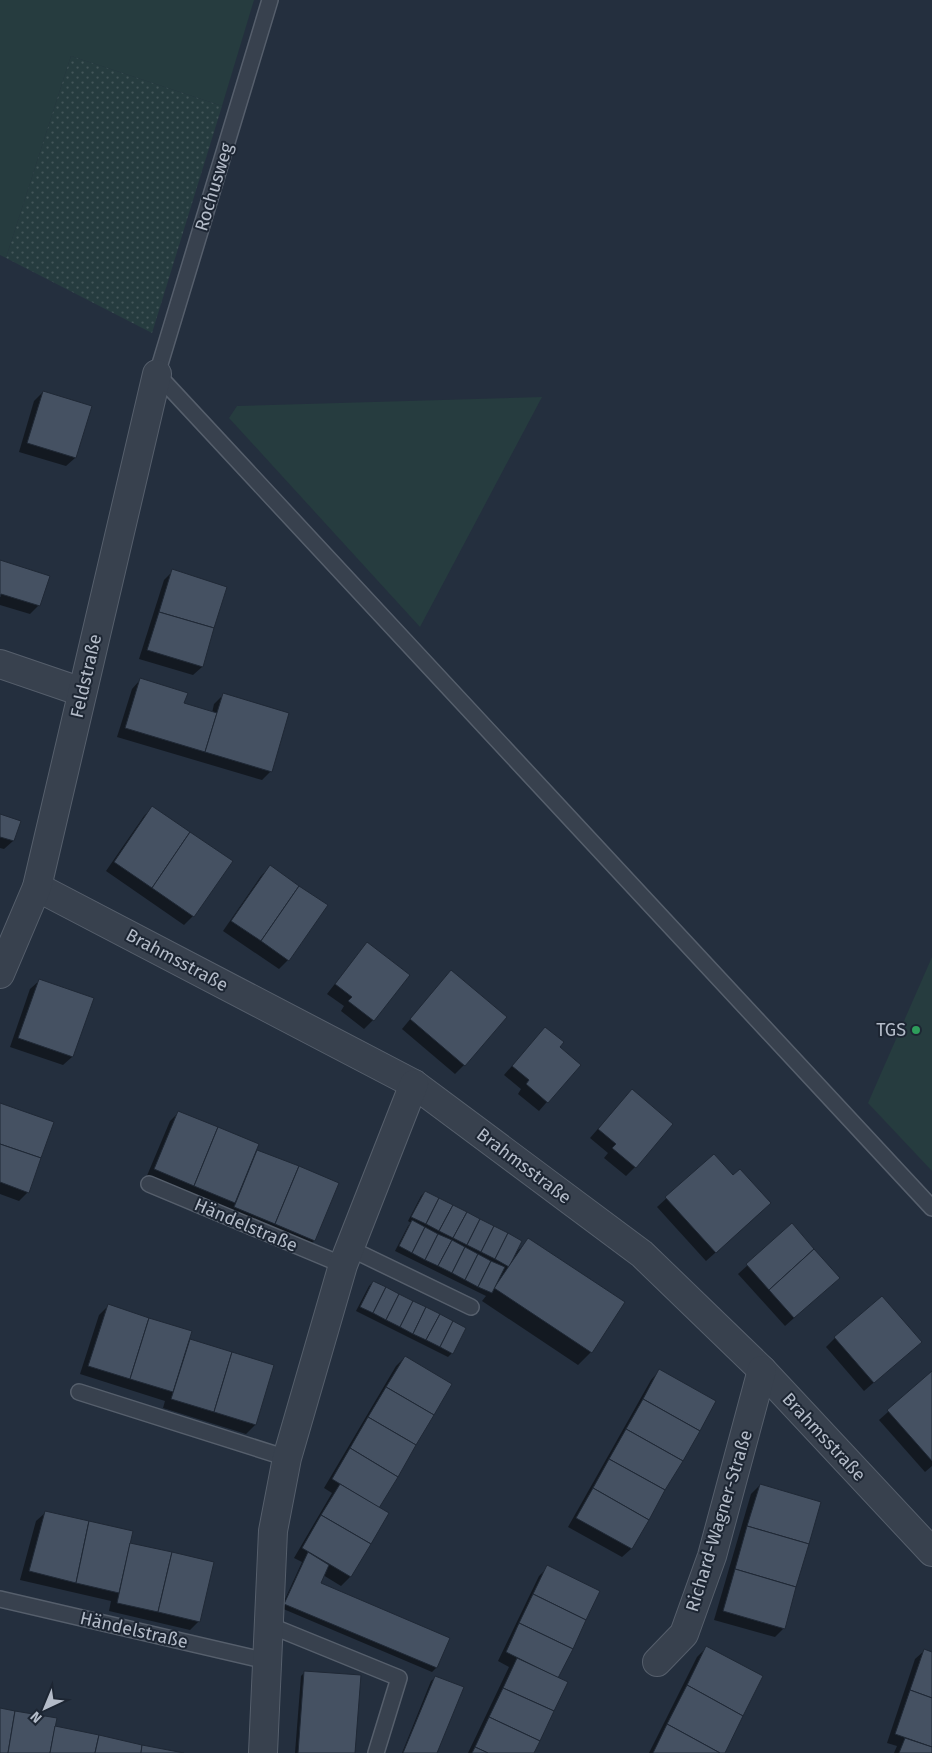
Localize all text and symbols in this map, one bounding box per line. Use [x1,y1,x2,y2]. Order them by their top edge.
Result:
street label: Rochusweg [190,140,238,234]
street label: Feldstraße [66,632,106,720]
street label: Brahmsstraße [122,924,232,996]
place label: TGS [876,1019,906,1041]
marker: TGS [910,1024,922,1036]
street label: Brahmsstraße [472,1123,576,1209]
street label: Händelstraße [191,1193,301,1257]
street label: Brahmsstraße [778,1388,870,1486]
street label: Richard-Wagner-Straße [681,1428,757,1614]
street label: Händelstraße [78,1607,190,1653]
north arrow [20,1683,70,1733]
text: N [27,1708,46,1726]

